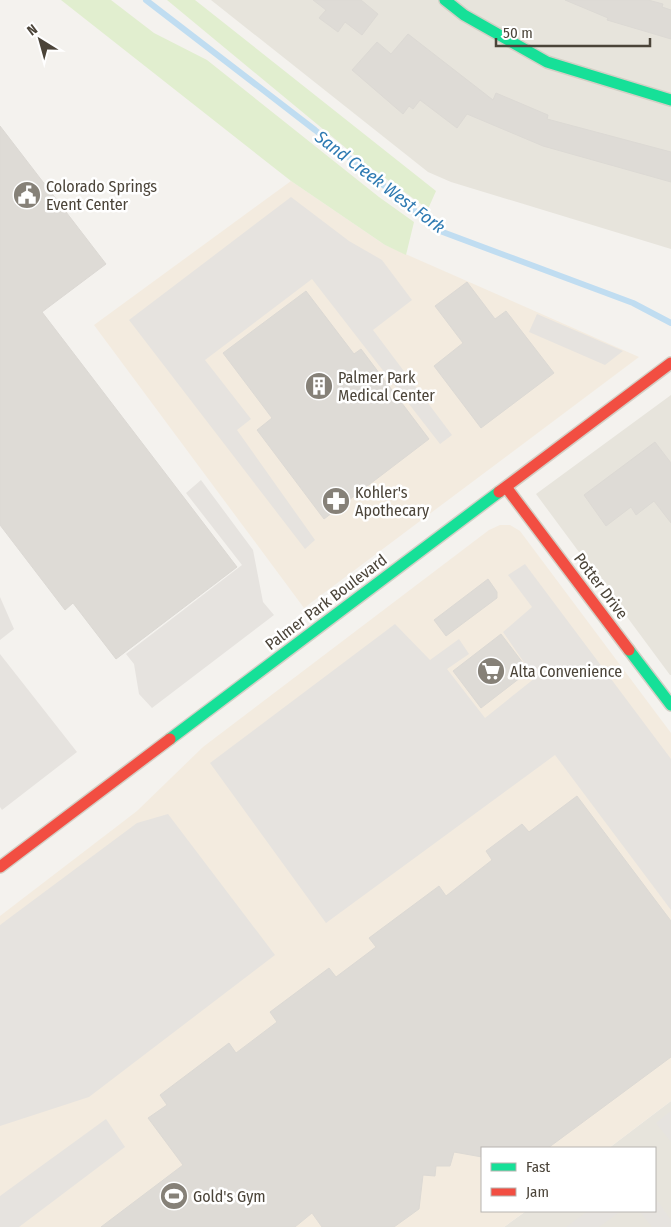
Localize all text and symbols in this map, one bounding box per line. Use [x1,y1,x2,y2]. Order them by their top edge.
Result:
north arrow [15,15,65,65]
scale bar [496,15,650,47]
text: N [24,21,41,39]
text: 50 m [503,24,533,42]
water label: Sand Creek West Fork [310,125,449,238]
place label: Colorado Springs Event Center [46,177,157,214]
public building icon: Colorado Springs Event Center [12,180,42,210]
place label: Palmer Park Medical Center [338,368,435,405]
building icon: Palmer Park Medical Center [304,371,334,401]
place label: Kohler's Apothecary [355,483,430,520]
pharmacy icon: Kohler's Apothecary [321,486,351,516]
street label: Potter Drive [570,549,632,623]
street label: Palmer Park Boulevard [262,550,390,654]
supermarket icon: Alta Convenience [476,656,506,686]
place label: Alta Convenience [510,662,622,681]
legend [481,1147,656,1212]
text: Fast [526,1158,550,1176]
sports icon: Gold's Gym [159,1181,189,1211]
text: Jam [526,1183,549,1201]
place label: Gold's Gym [193,1187,266,1206]

